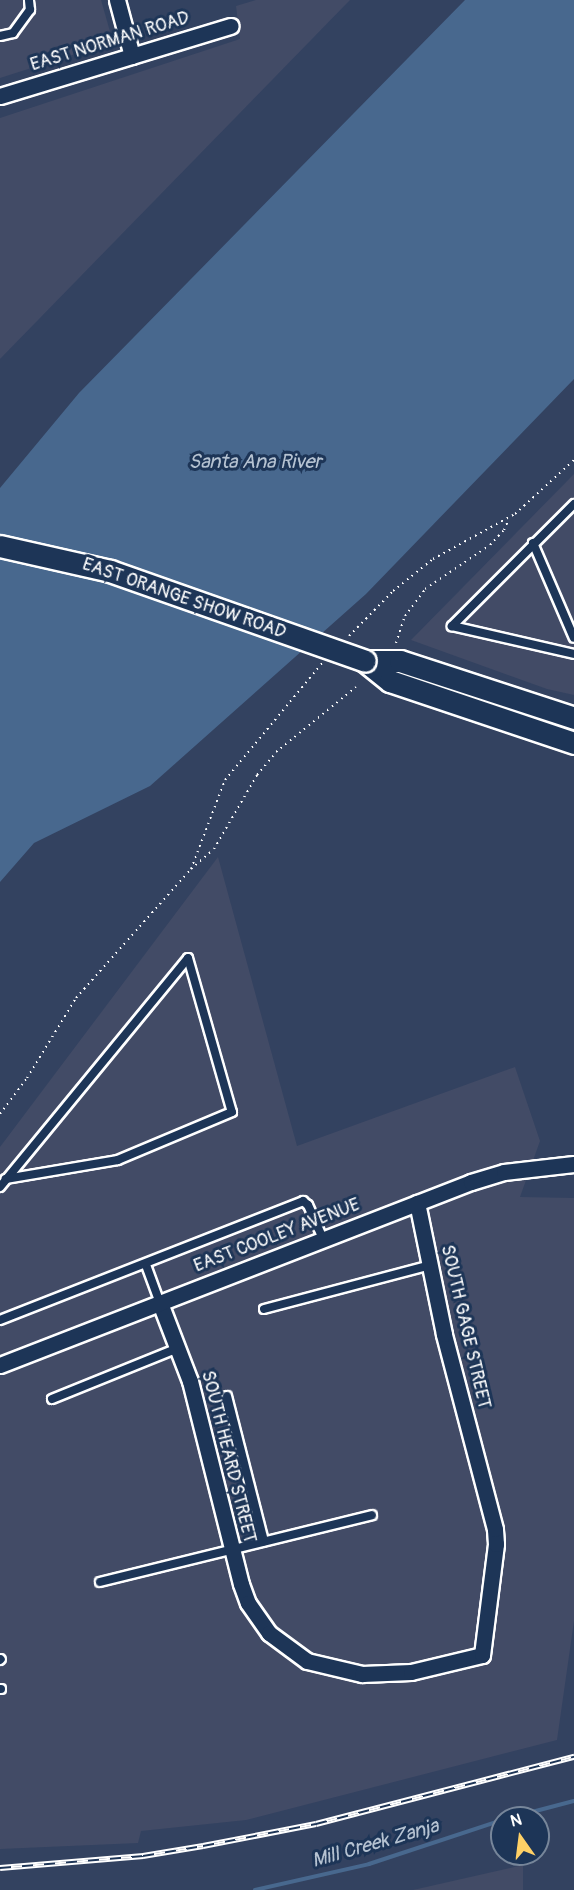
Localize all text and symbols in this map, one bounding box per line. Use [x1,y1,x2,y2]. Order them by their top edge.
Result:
street label: EAST NORMAN ROAD [28,8,192,76]
water label: Santa Ana River [189,449,321,473]
street label: EAST ORANGE SHOW ROAD [79,554,289,644]
street label: EAST COOLEY AVENUE [191,1194,363,1278]
street label: SOUTH GAGE STREET [436,1243,494,1411]
street label: SOUTH HEARD STREET [196,1369,260,1545]
north arrow [490,1806,550,1866]
text: N [508,1809,524,1831]
water label: Mill Creek Zanja [309,1813,441,1873]

